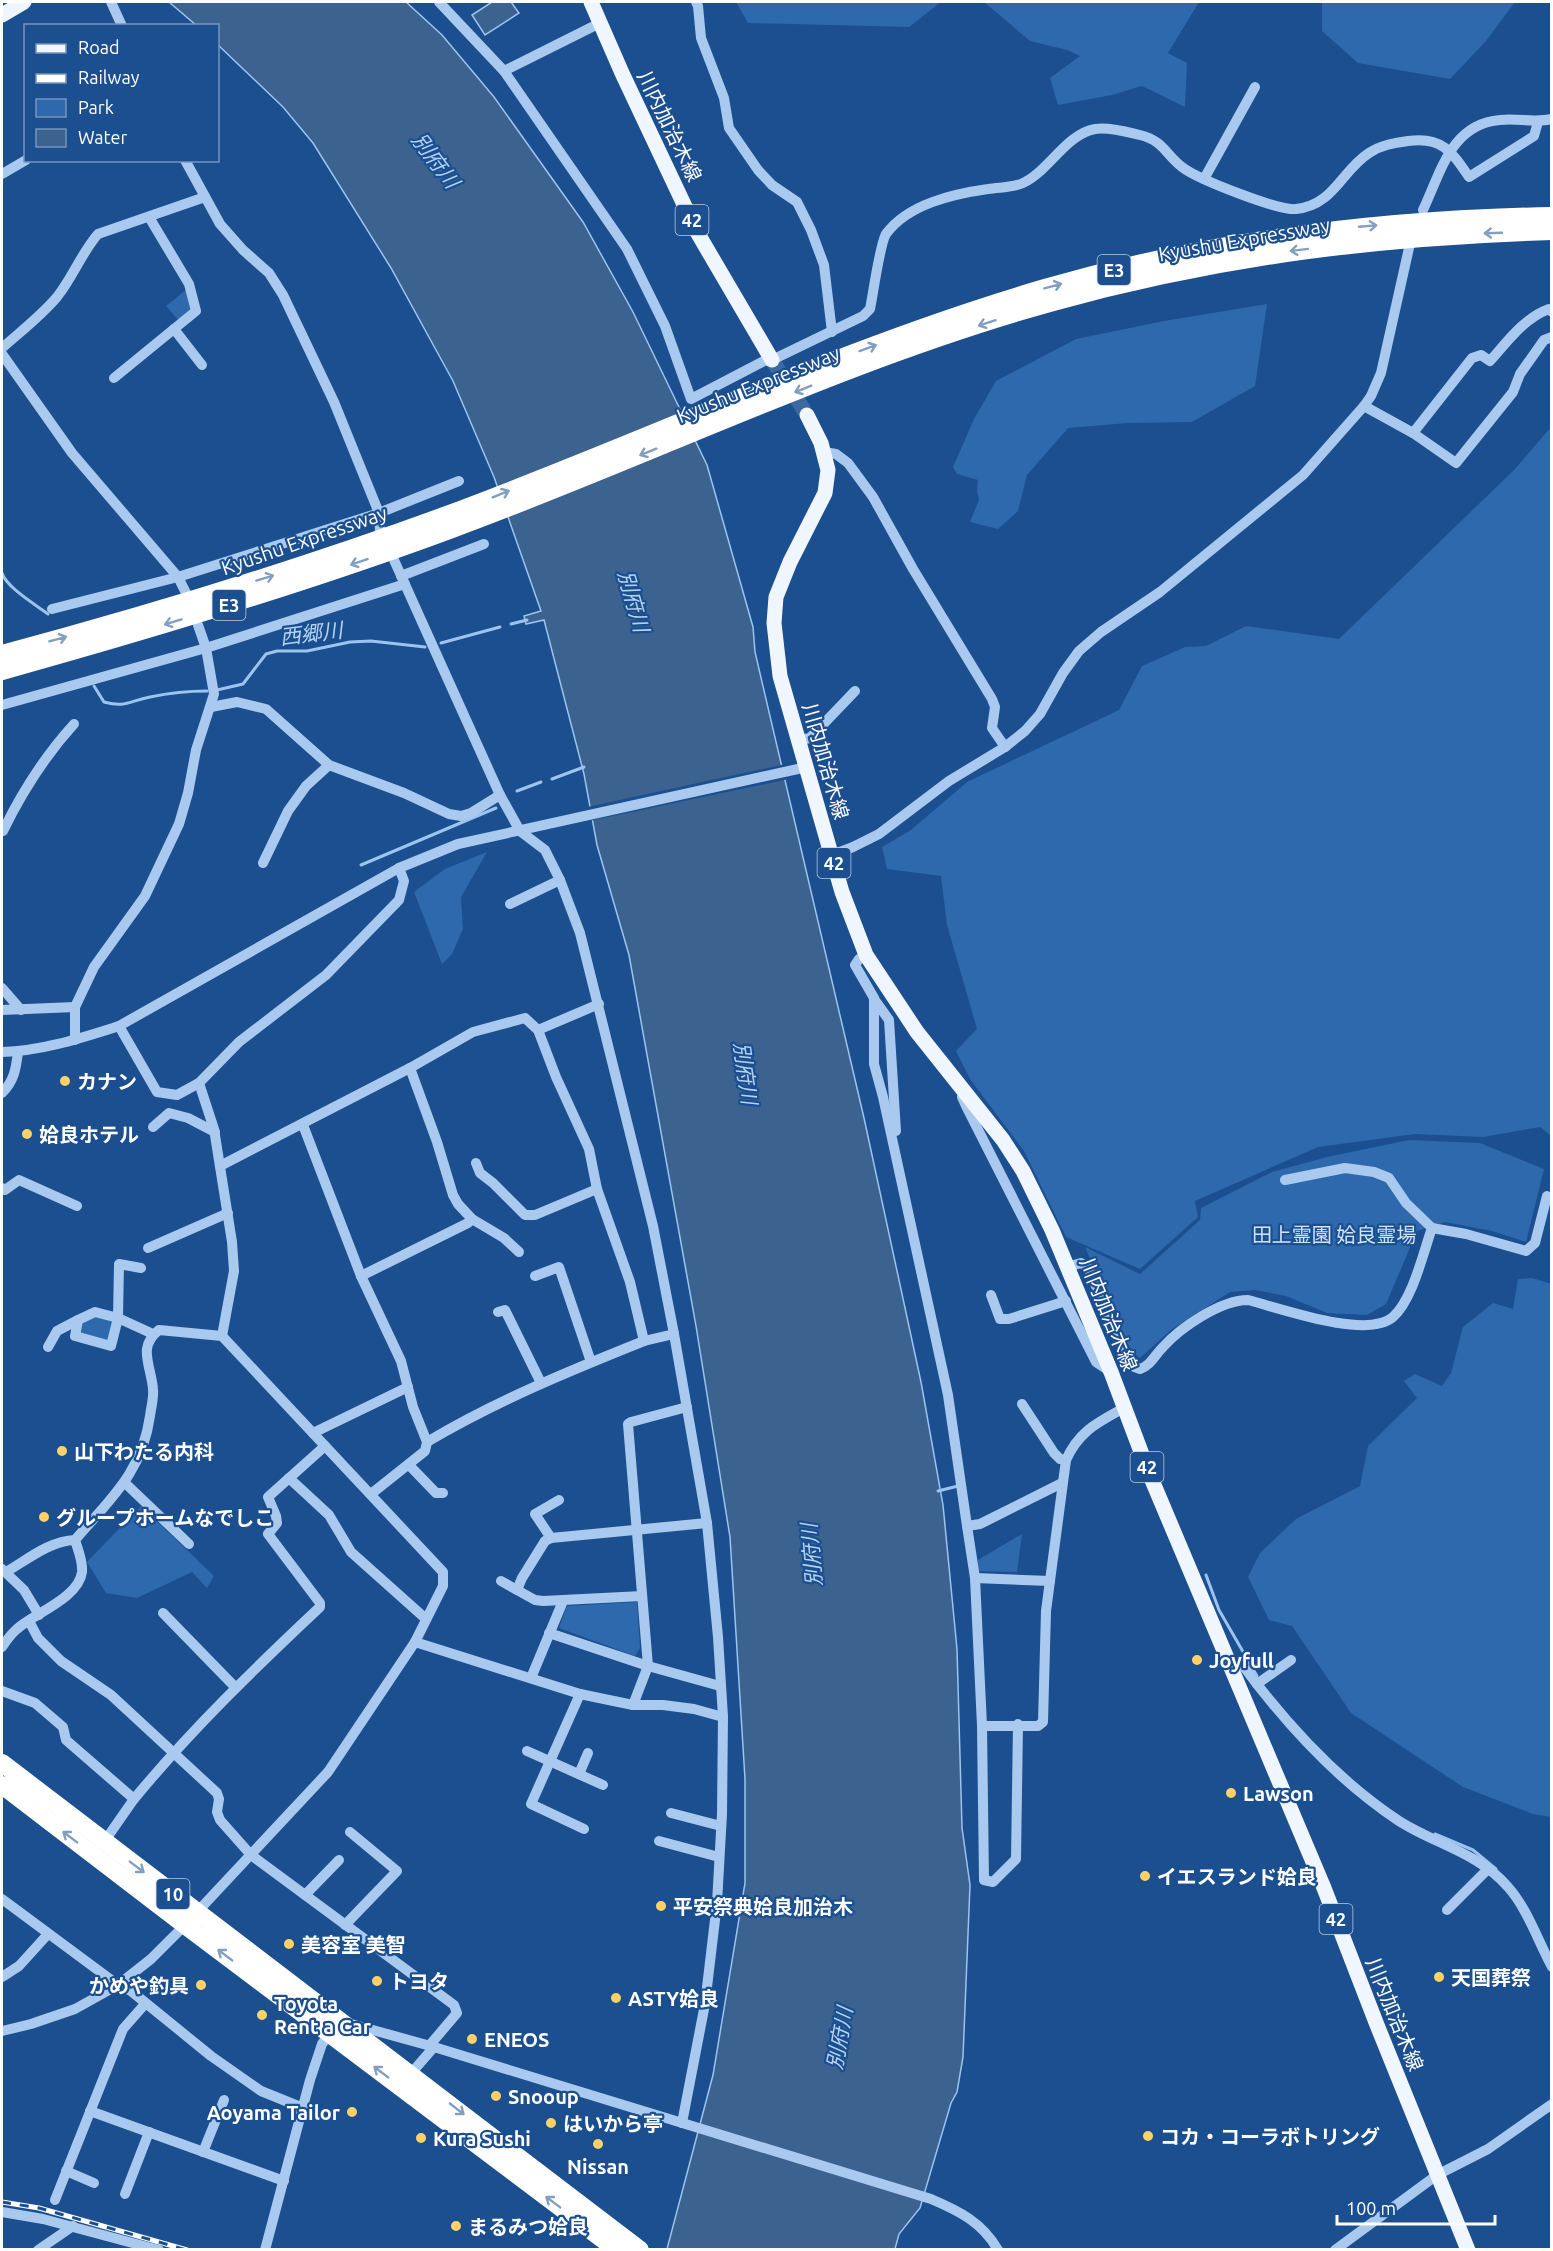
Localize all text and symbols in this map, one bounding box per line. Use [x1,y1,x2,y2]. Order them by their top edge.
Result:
legend [24,24,219,162]
text: Road [78,37,120,57]
text: Railway [78,67,140,87]
street label: 川内加治木線 [633,67,707,185]
text: Park [78,97,114,117]
text: Water [78,127,128,147]
water label: 別府川 [407,128,466,194]
road number: 42 [676,205,708,235]
street label: Kyushu Expressway [1156,213,1332,265]
one-way arrow [1358,220,1377,231]
one-way arrow [1484,228,1504,239]
one-way arrow [1289,245,1309,256]
road number: E3 [1098,255,1130,285]
one-way arrow [1043,280,1062,291]
one-way arrow [978,318,997,329]
street label: Kyushu Expressway [673,341,843,427]
one-way arrow [859,342,877,353]
one-way arrow [795,384,813,395]
one-way arrow [640,447,658,458]
one-way arrow [491,488,509,499]
street label: Kyushu Expressway [218,501,390,579]
one-way arrow [349,557,368,568]
water label: 別府川 [614,567,655,637]
one-way arrow [255,572,274,583]
road number: E3 [212,590,246,620]
one-way arrow [164,617,183,628]
water label: 西郷川 [278,617,346,649]
one-way arrow [48,633,67,644]
street label: 川内加治木線 [798,700,854,822]
road number: 42 [818,848,850,878]
water label: 別府川 [730,1040,763,1108]
place label: カナン [77,1070,137,1093]
marker: カナン [58,1074,72,1088]
place label: 姶良ホテル [39,1123,139,1146]
marker: 姶良ホテル [20,1127,34,1141]
park label: 田上霊園 姶良霊場 [1252,1223,1416,1246]
street label: 川内加治木線 [1076,1254,1142,1374]
place label: 山下わたる内科 [74,1440,214,1463]
marker: 山下わたる内科 [55,1444,69,1458]
road number: 42 [1130,1452,1164,1482]
place label: グループホームなでしこ [56,1506,274,1529]
marker: グループホームなでしこ [37,1510,51,1524]
water label: 別府川 [796,1521,826,1587]
place label: Joyfull [1209,1649,1274,1672]
marker: Joyfull [1190,1653,1204,1667]
place label: Lawson [1243,1782,1314,1805]
marker: Lawson [1224,1786,1238,1800]
one-way arrow [62,1830,78,1843]
one-way arrow [129,1861,145,1874]
place label: イエスランド姶良 [1157,1865,1317,1888]
marker: イエスランド姶良 [1138,1869,1152,1883]
road number: 10 [156,1879,190,1909]
place label: 平安祭典姶良加治木 [673,1895,853,1918]
marker: 平安祭典姶良加治木 [654,1899,668,1913]
road number: 42 [1320,1904,1352,1934]
place label: 美容室 美智 [301,1933,406,1956]
marker: 美容室 美智 [282,1937,296,1951]
one-way arrow [217,1949,233,1961]
street label: 川内加治木線 [1362,1954,1428,2074]
place label: 天国葬祭 [1451,1966,1531,1989]
place label: トヨタ [389,1970,449,1993]
marker: 天国葬祭 [1432,1970,1446,1984]
place label: かめや釣具 [89,1974,189,1997]
marker: トヨタ [370,1974,384,1988]
marker: かめや釣具 [194,1978,208,1992]
place label: ASTY姶良 [628,1987,719,2010]
marker: ASTY姶良 [609,1991,623,2005]
place label: Toyota Rent a Car [274,1992,372,2038]
water label: 別府川 [822,2003,857,2071]
marker: Toyota Rent a Car [255,2008,269,2022]
place label: ENEOS [484,2028,549,2051]
marker: ENEOS [465,2032,479,2046]
one-way arrow [373,2065,389,2078]
place label: Snooup [508,2085,579,2108]
marker: Snooup [489,2089,503,2103]
place label: Aoyama Tailor [207,2101,341,2124]
one-way arrow [448,2102,464,2115]
marker: Aoyama Tailor [345,2105,359,2119]
place label: はいから亭 [563,2112,663,2135]
marker: はいから亭 [544,2116,558,2130]
place label: コカ・コーラボトリング [1160,2125,1380,2148]
place label: Kura Sushi [433,2127,531,2150]
marker: コカ・コーラボトリング [1141,2129,1155,2143]
marker: Kura Sushi [414,2131,428,2145]
marker: Nissan [591,2137,605,2151]
place label: Nissan [567,2155,629,2178]
scale bar [1337,2188,1494,2226]
one-way arrow [546,2195,562,2208]
text: 100 m [1346,2198,1396,2218]
place label: まるみつ姶良 [468,2215,588,2238]
marker: まるみつ姶良 [449,2219,463,2233]

